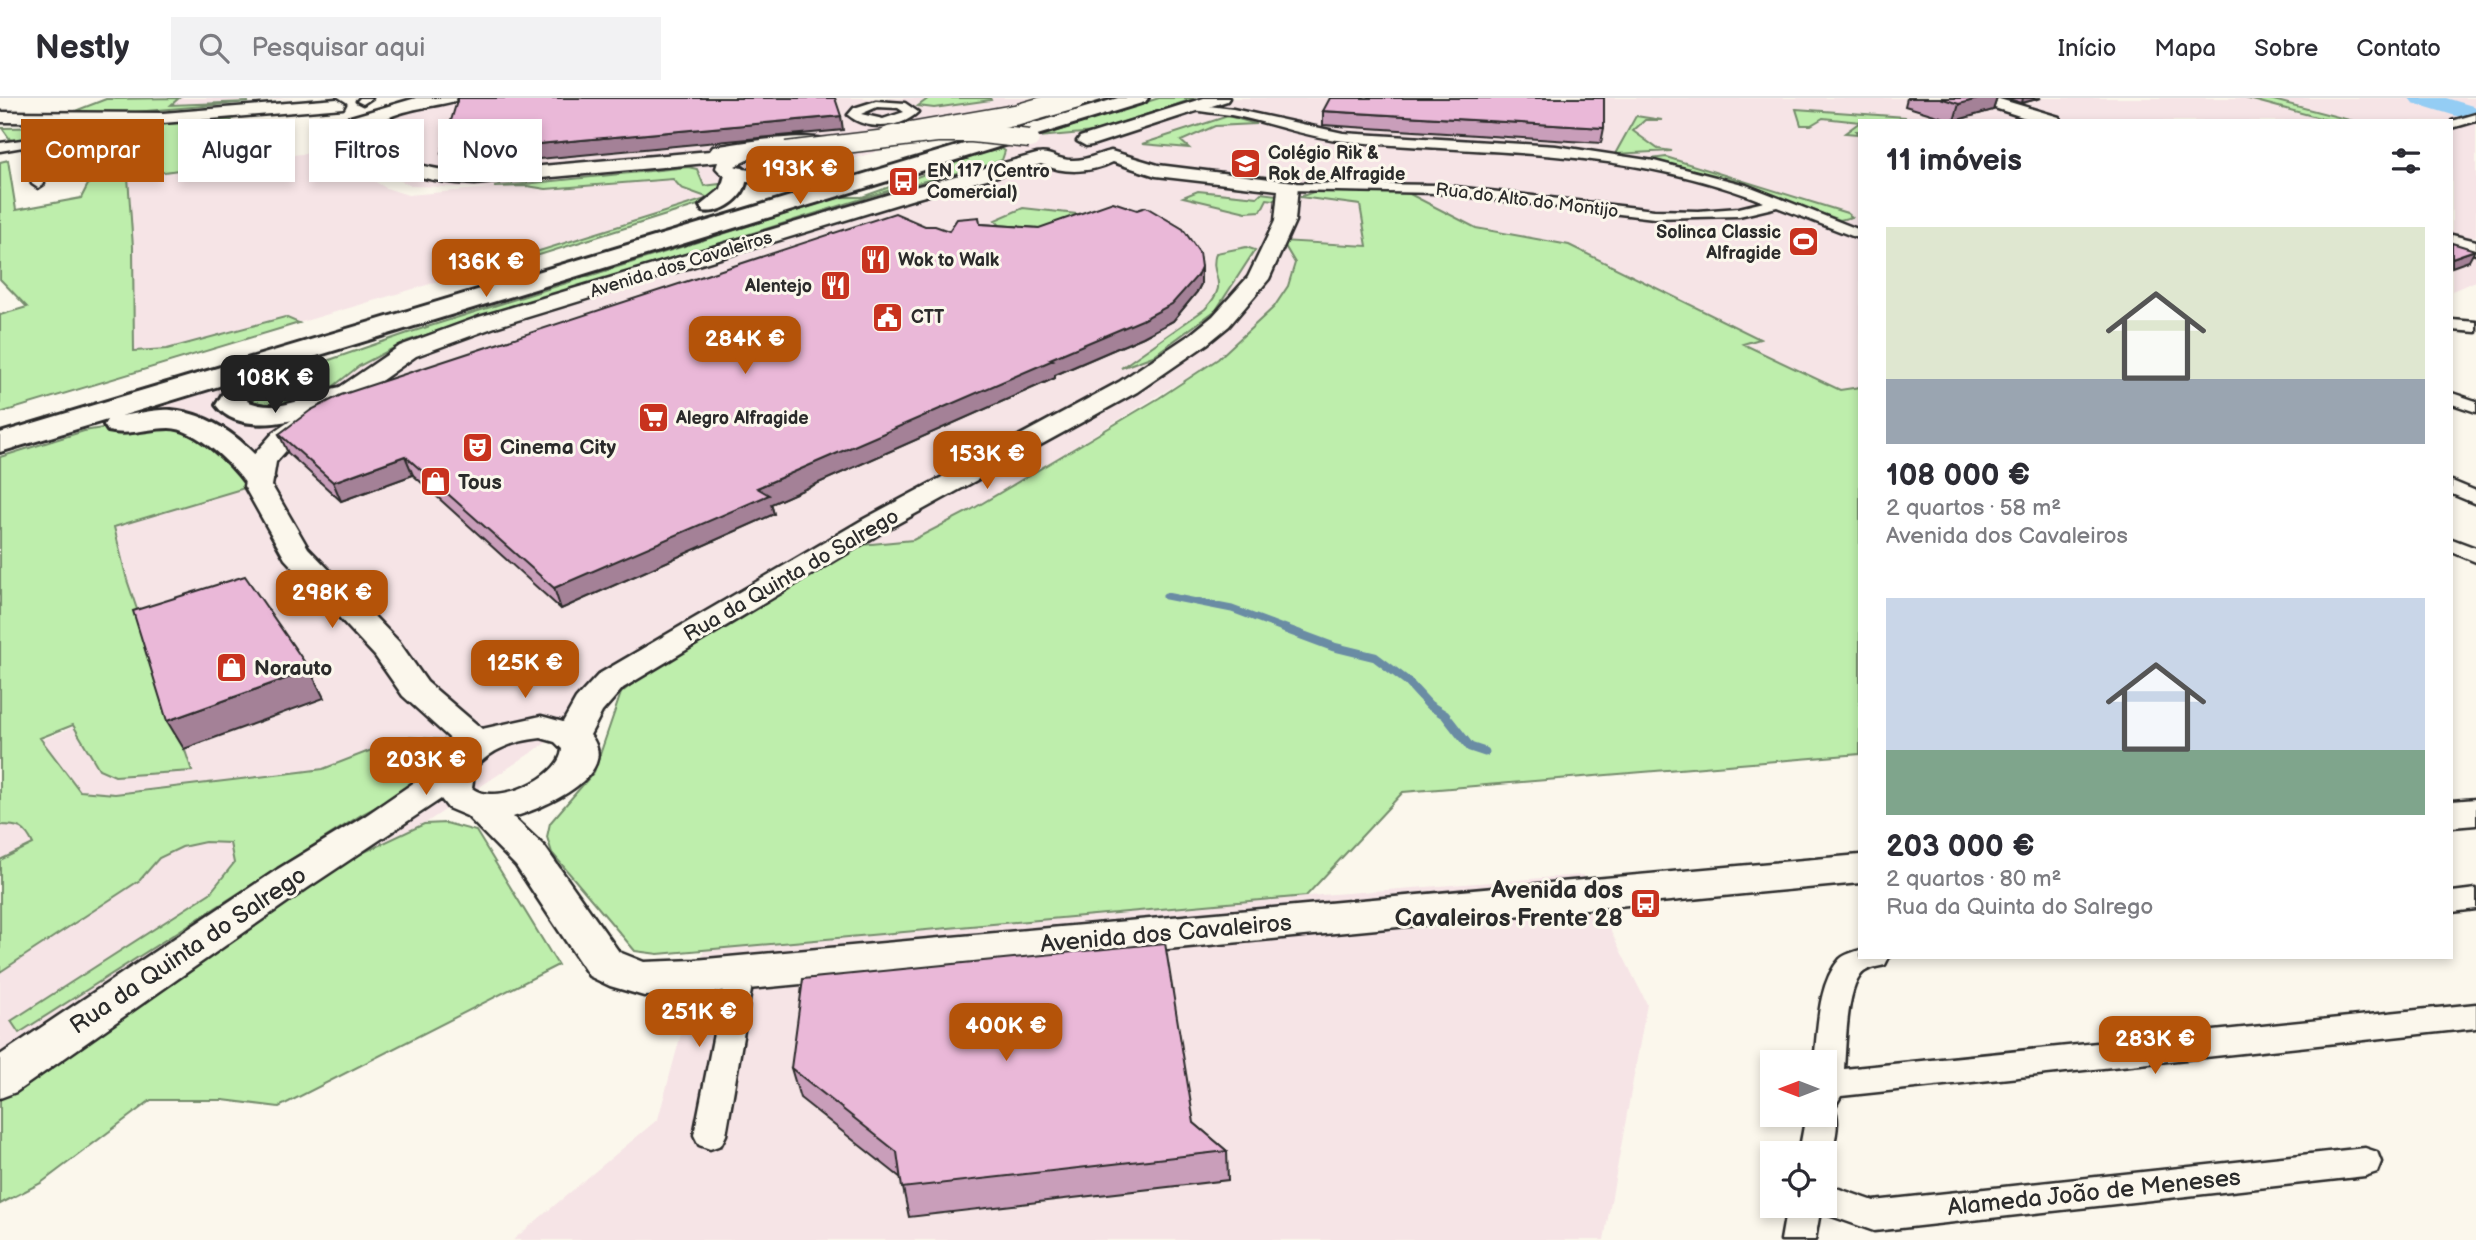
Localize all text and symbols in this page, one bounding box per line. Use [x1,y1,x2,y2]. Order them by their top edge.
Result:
search box [171,17,661,80]
text: Nestly [35,28,129,68]
icon: search [195,29,233,67]
text: Pesquisar aqui [251,33,425,64]
text: Início [2058,34,2116,63]
text: Mapa [2154,34,2216,63]
text: Sobre [2254,34,2318,63]
text: Contato [2356,34,2441,63]
chip: Comprar [21,119,164,182]
chip: Alugar [178,119,295,182]
chip: Filtros [309,119,424,182]
chip: Novo [438,119,542,182]
icon: filters [2387,142,2425,180]
place label: Colégio Rik & Rok de Alfragide [1268,143,1405,185]
text: 11 imóveis [1886,143,2022,179]
pin: 193K € [743,146,857,206]
school or university icon: Colégio Rik & Rok de Alfragide [1228,146,1262,180]
text: 193K € [762,155,838,183]
place label: EN 117 (Centro Comercial) [927,161,1050,203]
bus stop icon: EN 117 (Centro Comercial) [887,164,921,198]
street label: Rua do Alto do Montijo [1434,179,1619,222]
place label: Solinca Classic Alfragide [1656,222,1781,264]
sports icon: Solinca Classic Alfragide [1787,225,1821,259]
street label: Avenida dos Cavaleiros [588,227,775,302]
pin: 136K € [429,240,543,299]
restaurant icon: Wok to Walk [858,243,892,277]
text: 136K € [448,248,524,276]
place label: Wok to Walk [898,250,1000,271]
restaurant icon: Alentejo [818,269,852,303]
icon: home [2093,273,2219,399]
place label: Alentejo [744,276,812,297]
public building icon: CTT [871,300,905,334]
place label: CTT [911,307,945,328]
pin: 284K € [688,316,802,376]
text: 284K € [705,325,785,353]
pin: 108K € [218,356,332,415]
text: 108K € [236,364,314,392]
supermarket icon: Alegro Alfragide [636,401,670,435]
place label: Alegro Alfragide [675,408,809,429]
theatre icon: Cinema City [460,430,494,464]
pin: 153K € [930,432,1044,491]
place label: Cinema City [500,435,617,460]
text: 153K € [949,440,1025,468]
text: 108 000 € [1886,458,2030,494]
shop icon: Tous [418,465,452,499]
place label: Tous [458,470,502,495]
text: 2 quartos · 58 m² [1886,494,2061,522]
street label: Rua da Quinta do Salrego [679,504,903,647]
text: Avenida dos Cavaleiros [1886,522,2128,550]
pin: 298K € [275,570,389,630]
text: 298K € [292,579,372,607]
pin: 125K € [468,640,582,700]
icon: home [2093,644,2219,770]
text: 125K € [487,649,563,677]
shop icon: Norauto [214,651,248,685]
place label: Norauto [254,656,332,681]
pin: 203K € [369,738,483,797]
text: 203K € [386,746,466,774]
text: 203 000 € [1886,829,2035,865]
street label: Rua da Quinta do Salrego [65,860,312,1040]
text: 2 quartos · 80 m² [1886,865,2062,893]
place label: Avenida dos Cavaleiros Frente 28 [1395,876,1623,933]
bus stop icon: Avenida dos Cavaleiros Frente 28 [1629,887,1663,921]
text: Rua da Quinta do Salrego [1886,893,2153,921]
street label: Avenida dos Cavaleiros [1039,908,1293,959]
pin: 251K € [642,990,756,1049]
text: 251K € [661,998,737,1026]
pin: 400K € [949,1004,1063,1063]
text: 400K € [965,1012,1047,1040]
pin: 283K € [2098,1016,2212,1076]
text: 283K € [2115,1025,2195,1053]
north arrow [1760,1050,1838,1127]
map controls [1760,1050,1837,1218]
button: locate [1760,1141,1837,1218]
street label: Alameda João de Meneses [1946,1163,2242,1222]

